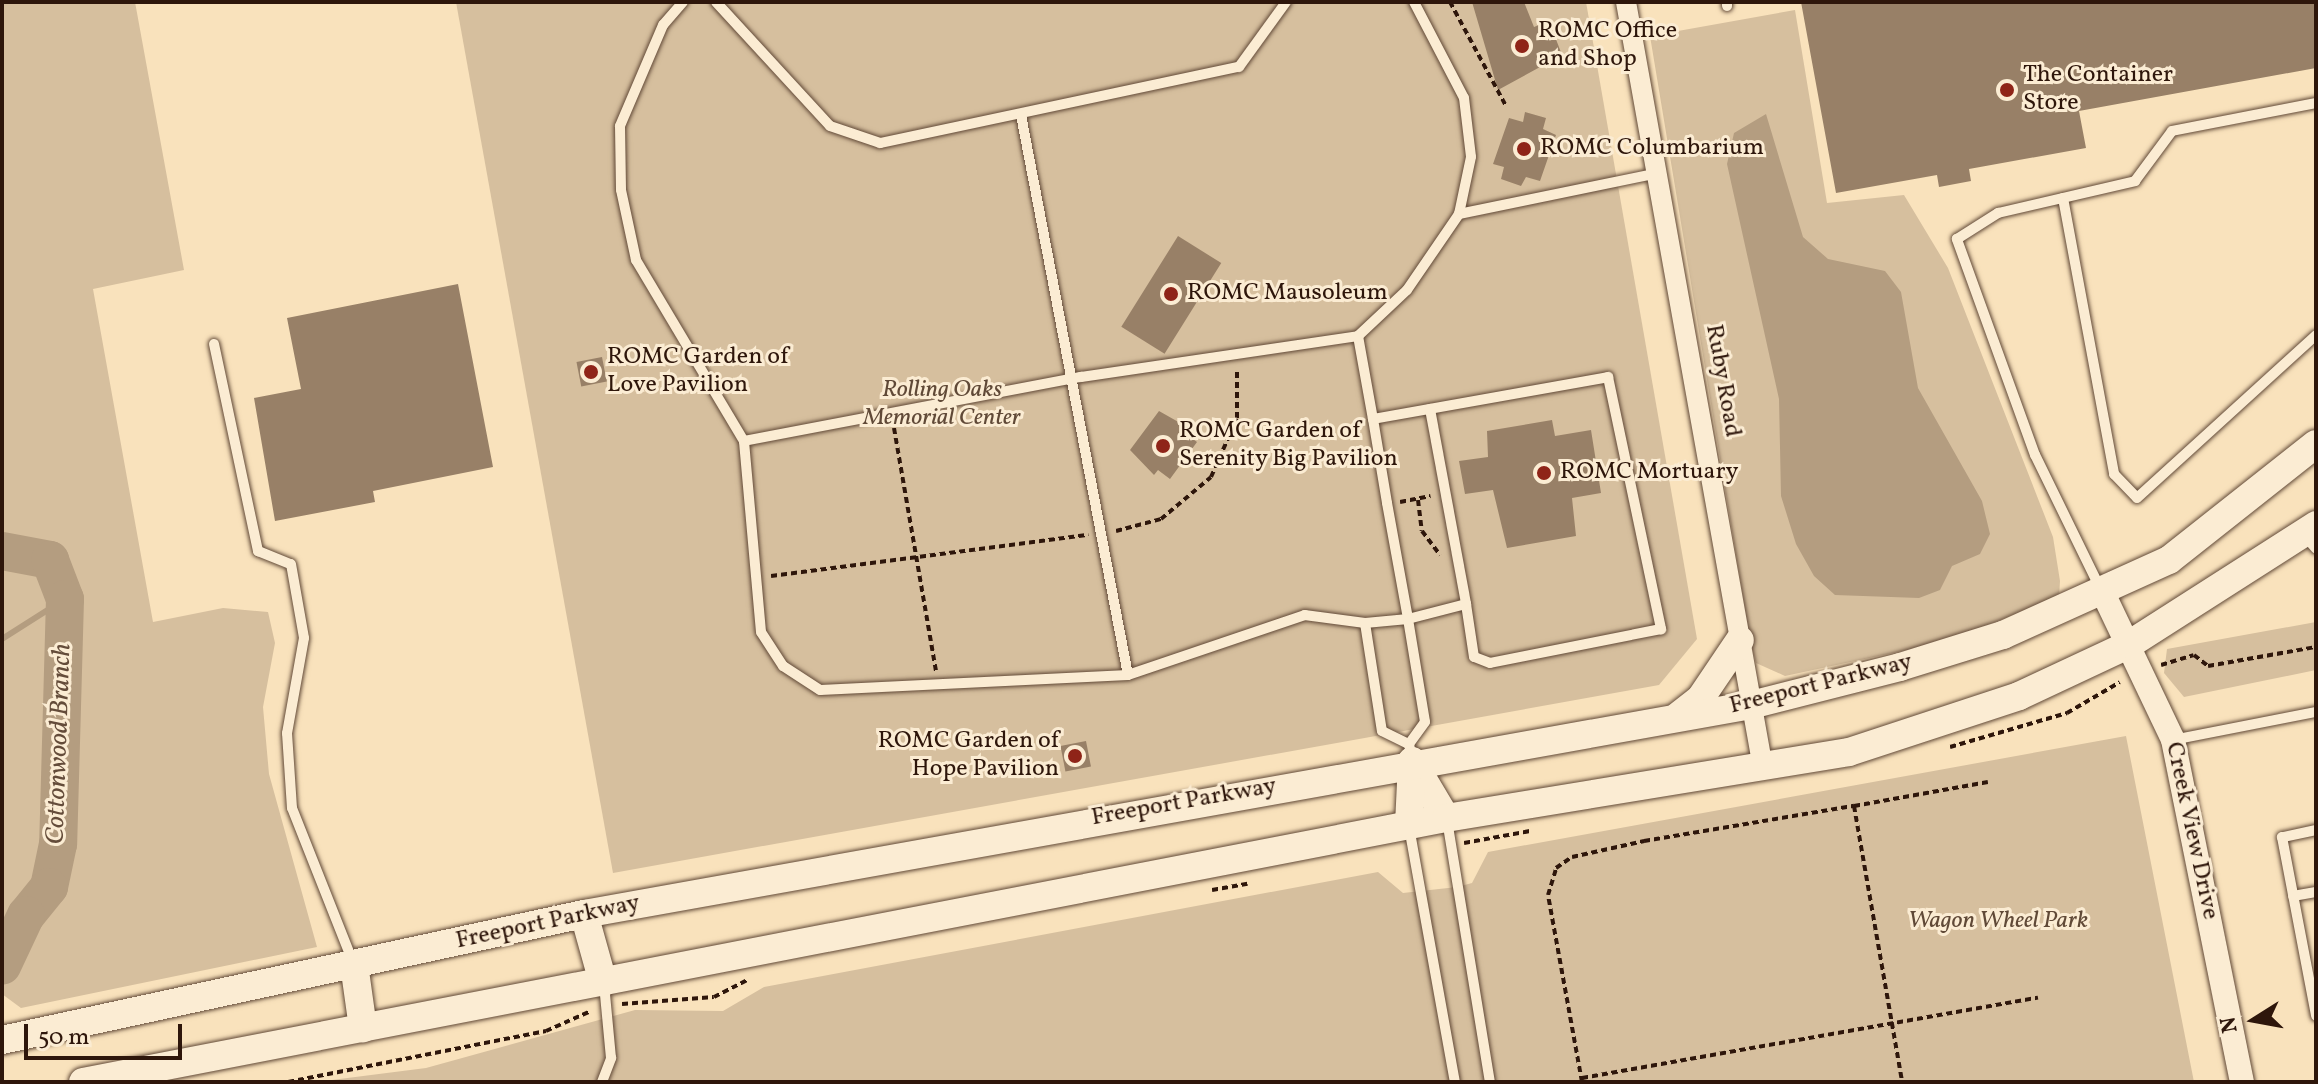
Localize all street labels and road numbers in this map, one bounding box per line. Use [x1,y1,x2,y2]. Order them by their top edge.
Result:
street label: Ruby Road [1698,322,1746,440]
street label: Freeport Parkway [1727,648,1915,722]
street label: Creek View Drive [2158,739,2224,923]
street label: Freeport Parkway [1089,773,1279,833]
street label: Freeport Parkway [453,889,643,957]

